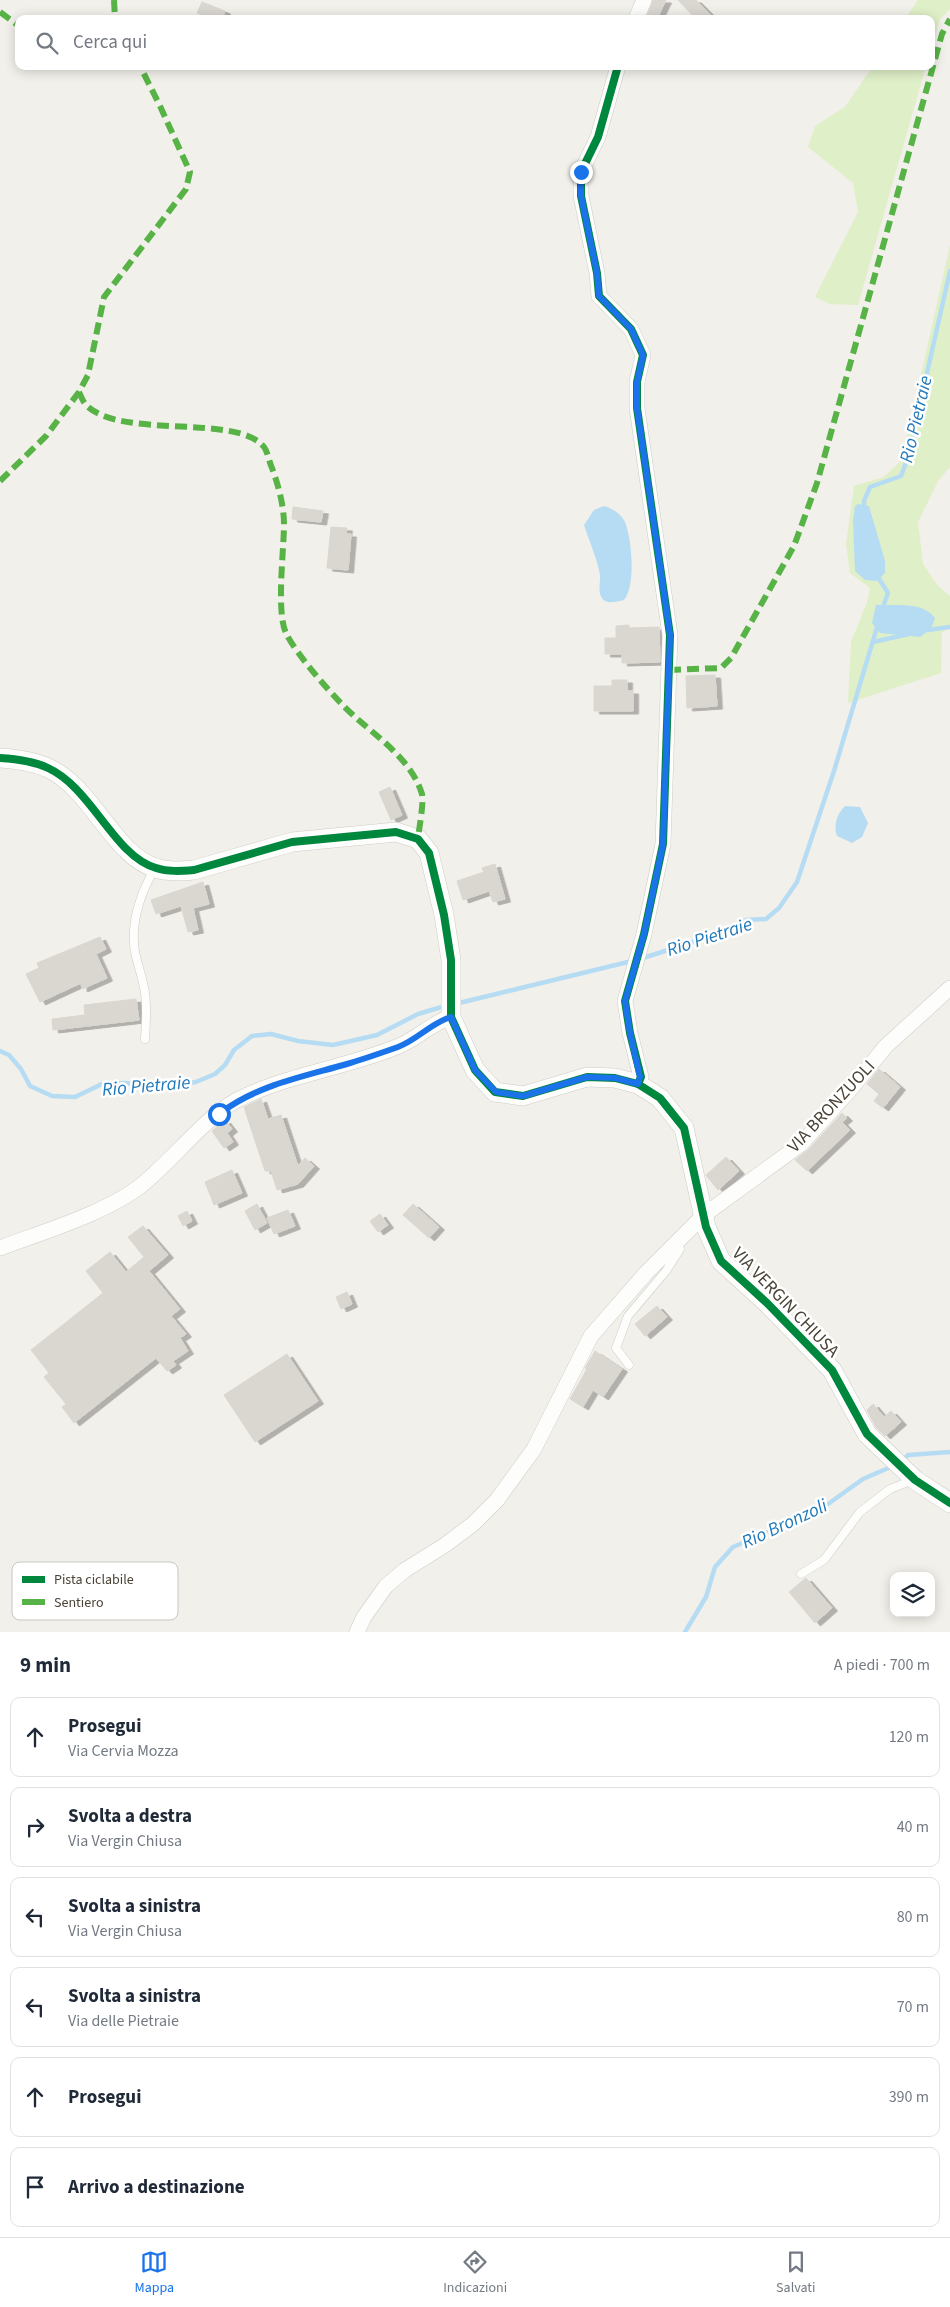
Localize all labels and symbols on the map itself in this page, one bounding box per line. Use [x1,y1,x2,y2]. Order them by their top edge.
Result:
route end [570,161,593,184]
water label: Rio Pietraie [893,373,940,466]
water label: Rio Pietraie [663,911,756,964]
street label: VIA BRONZUOLI [782,1055,881,1158]
water label: Rio Pietraie [101,1069,191,1104]
route start [208,1103,231,1126]
street label: VIA VERGIN CHIUSA [726,1242,845,1363]
water label: Rio Bronzoli [737,1492,833,1556]
legend [12,1562,178,1620]
text: Pista ciclabile [54,1570,134,1590]
text: Sentiero [54,1593,104,1613]

